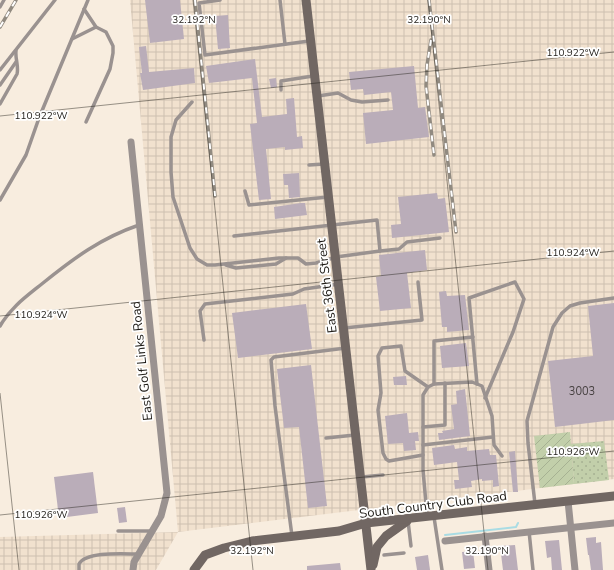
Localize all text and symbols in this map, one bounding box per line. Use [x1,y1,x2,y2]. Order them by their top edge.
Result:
text: 32.192°N [172,13,216,27]
text: 32.190°N [407,13,451,27]
text: 110.922°W [546,46,600,60]
text: 110.922°W [14,109,68,123]
street label: East 36th Street [312,237,342,334]
text: 110.924°W [546,246,600,260]
street label: East Golf Links Road [127,300,157,422]
text: 110.924°W [14,308,68,322]
house number: 3003 [569,384,595,399]
text: 110.926°W [546,445,600,459]
street label: South Country Club Road [358,487,508,523]
text: 110.926°W [14,508,68,522]
text: 32.192°N [230,544,274,558]
text: 32.190°N [465,544,509,558]

